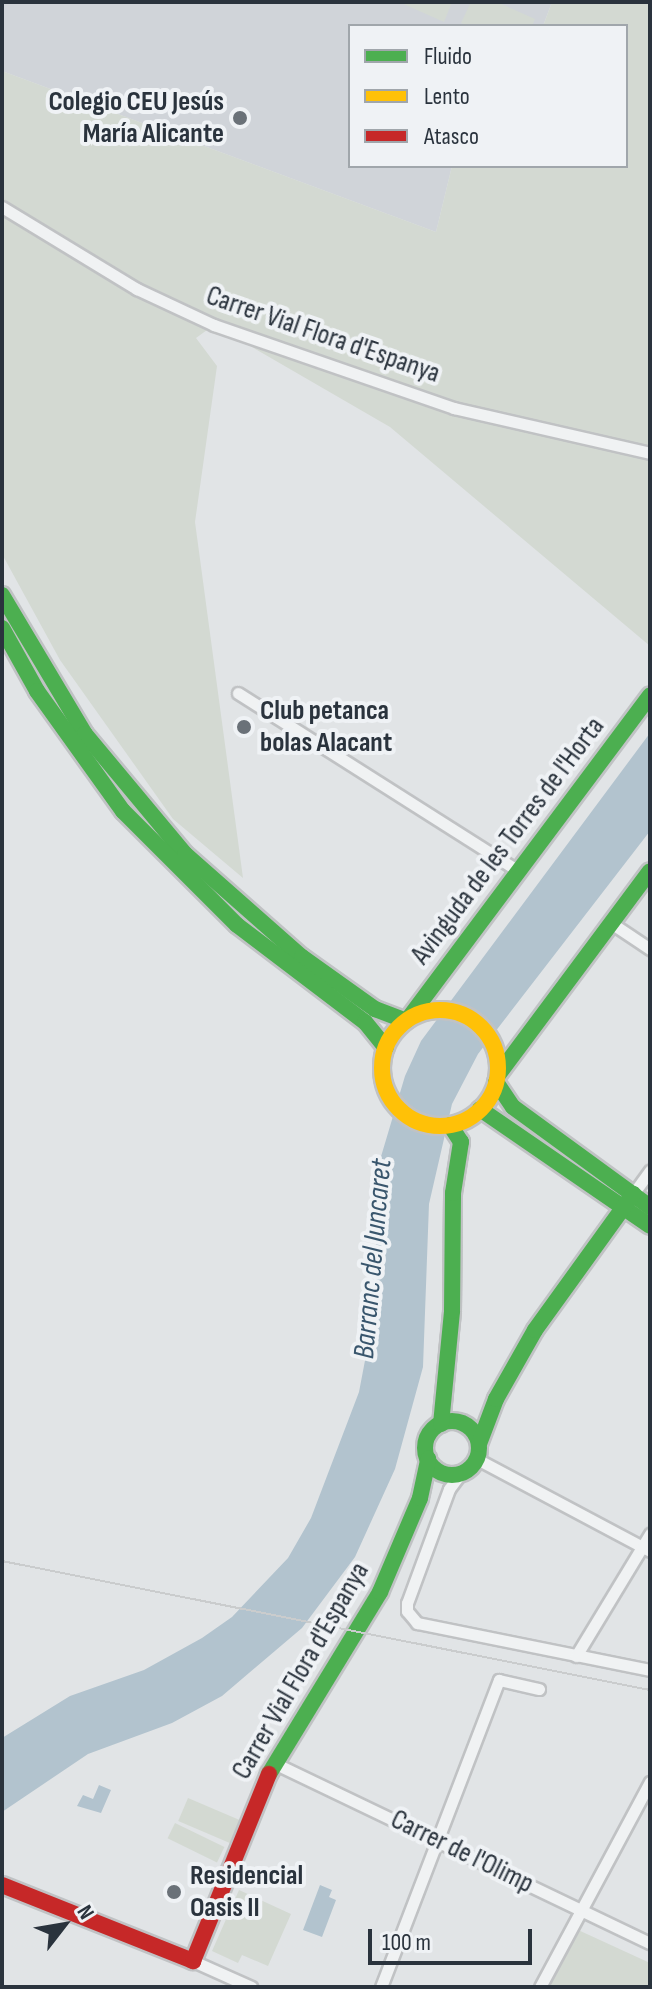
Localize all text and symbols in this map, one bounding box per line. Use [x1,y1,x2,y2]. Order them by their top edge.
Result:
legend [348,24,628,168]
text: Fluido [424,42,472,71]
text: Lento [424,82,470,111]
place label: Colegio CEU Jesús María Alicante [48,85,224,151]
marker: Colegio CEU Jesús María Alicante [231,109,249,127]
text: Atasco [424,122,479,151]
street label: Carrer Vial Flora d'Espanya [202,279,444,391]
place label: Club petanca bolas Alacant [260,694,392,760]
street label: Avinguda de les Torres de l'Horta [404,711,612,971]
marker: Club petanca bolas Alacant [235,718,253,736]
water label: Barranc del Juncaret [346,1158,400,1360]
street label: Carrer Vial Flora d'Espanya [225,1557,377,1785]
street label: Carrer de l'Olimp [385,1803,539,1901]
place label: Residencial Oasis II [190,1859,303,1925]
marker: Residencial Oasis II [165,1883,183,1901]
north arrow [24,1885,104,1965]
text: N [70,1900,100,1924]
scale bar [372,1913,536,1963]
text: 100 m [382,1928,431,1957]

